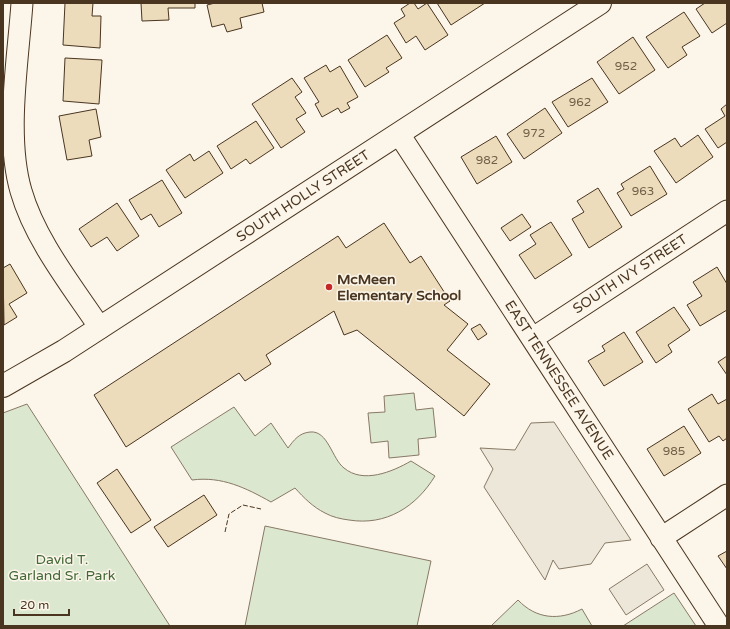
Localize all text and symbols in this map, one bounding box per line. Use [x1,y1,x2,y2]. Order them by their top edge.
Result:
house number: 952 [615,59,637,73]
house number: 962 [569,95,591,109]
house number: 972 [523,126,545,140]
street label: SOUTH HOLLY STREET [233,146,373,246]
house number: 982 [476,153,498,167]
house number: 963 [632,184,654,198]
street label: SOUTH IVY STREET [570,230,691,317]
place label: McMeen Elementary School [337,271,461,304]
marker: McMeen Elementary School [324,282,334,292]
street label: EAST TENNESSEE AVENUE [501,297,617,463]
house number: 985 [663,444,685,458]
park label: David T. Garland Sr. Park [9,551,116,584]
scale bar [14,591,69,617]
text: 20 m [20,598,49,612]

